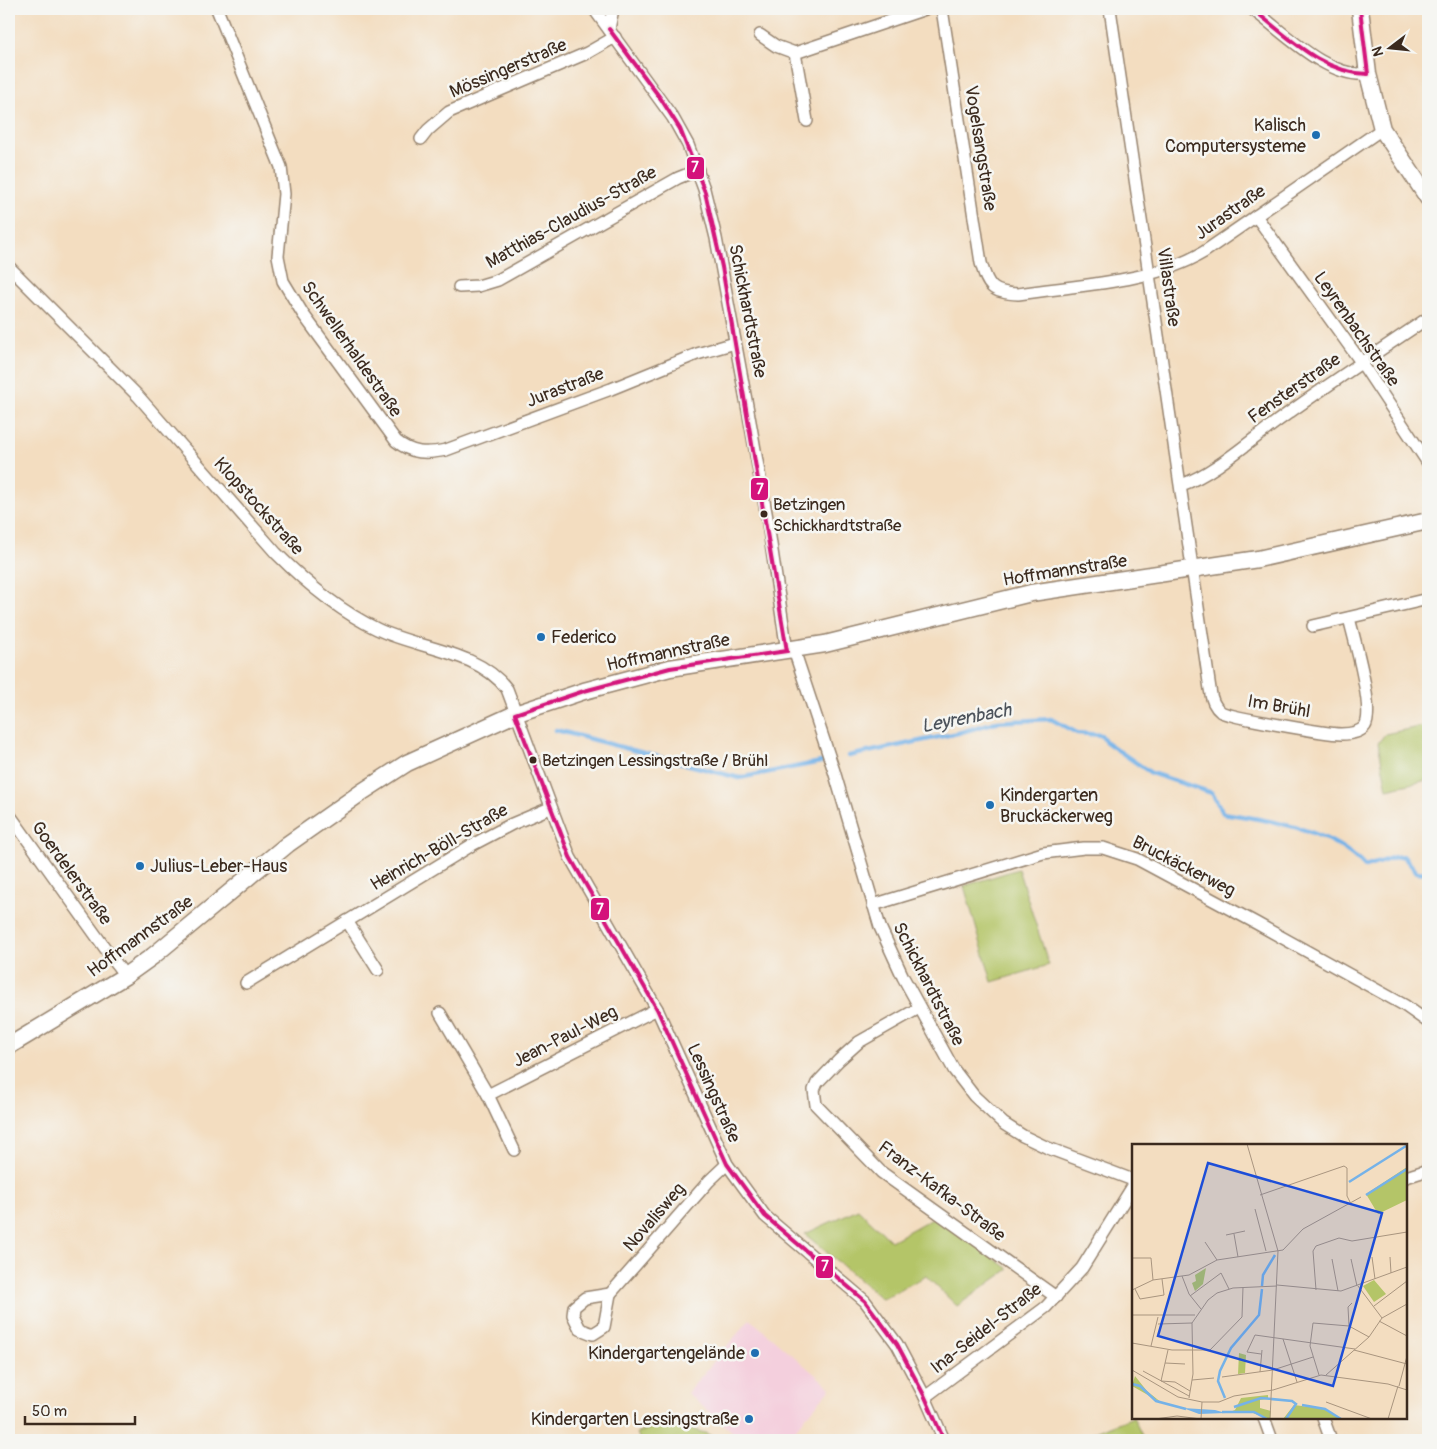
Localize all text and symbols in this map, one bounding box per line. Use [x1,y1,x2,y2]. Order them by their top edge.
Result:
north arrow [1364,22,1414,72]
street label: Mössingerstraße [446,33,570,104]
text: N [1369,45,1387,58]
street label: Vogelsangstraße [959,84,1002,212]
place label: Kalisch Computersysteme [1165,114,1306,158]
marker: Kalisch Computersysteme [1310,129,1322,141]
line badge: 7 [686,156,705,180]
text: 7 [691,159,699,176]
street label: Matthias-Claudius-Straße [482,161,661,274]
street label: Jurastraße [1190,180,1270,245]
street label: Schickhardtstraße [723,242,772,380]
street label: Villastraße [1152,246,1185,328]
street label: Leyrenbachstraße [1308,267,1405,391]
street label: Schwellerhaldestraße [296,277,407,422]
street label: Fensterstraße [1243,348,1345,429]
street label: Jurastraße [523,362,607,413]
street label: Klopstockstraße [209,453,309,560]
line badge: 7 [750,477,769,501]
text: 7 [756,481,764,498]
place label: Betzingen Schickhardtstraße [773,494,902,536]
marker: Betzingen Schickhardtstraße [759,509,769,519]
street label: Hoffmannstraße [1001,549,1129,592]
place label: Federico [551,626,617,649]
street label: Hoffmannstraße [604,628,732,677]
marker: Federico [535,631,547,643]
street label: Im Brühl [1246,690,1312,723]
water label: Leyrenbach [919,697,1014,738]
place label: Betzingen Lessingstraße / Brühl [542,750,768,771]
marker: Betzingen Lessingstraße / Brühl [528,755,538,765]
place label: Kindergarten Bruckäckerweg [1000,784,1113,828]
street label: Heinrich-Böll-Straße [366,799,512,896]
marker: Kindergarten Bruckäckerweg [984,799,996,811]
street label: Goerdelerstraße [26,817,117,930]
street label: Bruckäckerweg [1128,831,1239,902]
place label: Julius-Leber-Haus [150,855,287,878]
marker: Julius-Leber-Haus [134,860,146,872]
street label: Hoffmannstraße [83,890,198,983]
line badge: 7 [590,897,610,921]
text: 7 [596,901,604,918]
street label: Schickhardtstraße [887,918,970,1050]
street label: Jean-Paul-Weg [509,1000,621,1073]
street label: Lessingstraße [681,1040,746,1146]
street label: Franz-Kafka-Straße [873,1136,1010,1247]
inset map [1132,1144,1407,1419]
street label: Novalisweg [618,1178,691,1257]
line badge: 7 [815,1255,834,1279]
text: 7 [821,1258,829,1275]
street label: Ina-Seidel-Straße [926,1278,1047,1379]
place label: Kindergartengelände [588,1342,745,1365]
marker: Kindergartengelände [749,1347,761,1359]
scale bar [25,1394,135,1426]
text: 50 m [32,1402,67,1421]
place label: Kindergarten Lessingstraße [531,1408,739,1431]
marker: Kindergarten Lessingstraße [743,1413,755,1425]

